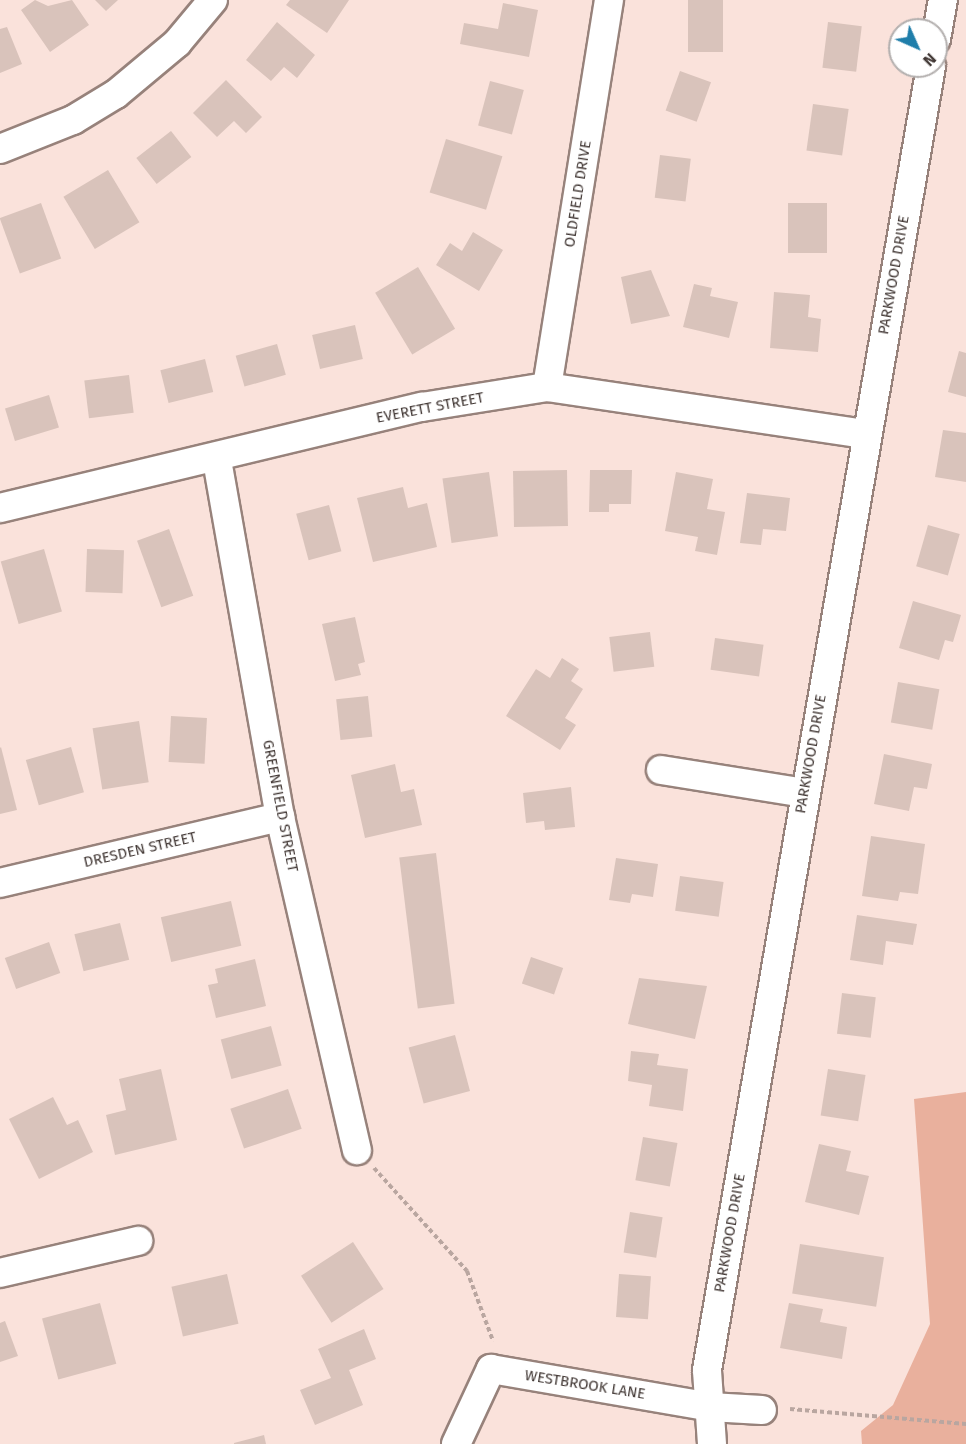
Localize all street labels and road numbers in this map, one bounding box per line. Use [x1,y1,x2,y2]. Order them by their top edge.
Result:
street label: OLDFIELD DRIVE [561,139,595,249]
street label: PARKWOOD DRIVE [875,214,913,336]
street label: EVERETT STREET [375,389,485,427]
street label: PARKWOOD DRIVE [792,693,830,815]
street label: GREENFIELD STREET [258,738,302,874]
street label: DRESDEN STREET [82,828,198,872]
street label: PARKWOOD DRIVE [711,1172,749,1294]
street label: WESTBROOK LANE [523,1367,647,1403]

